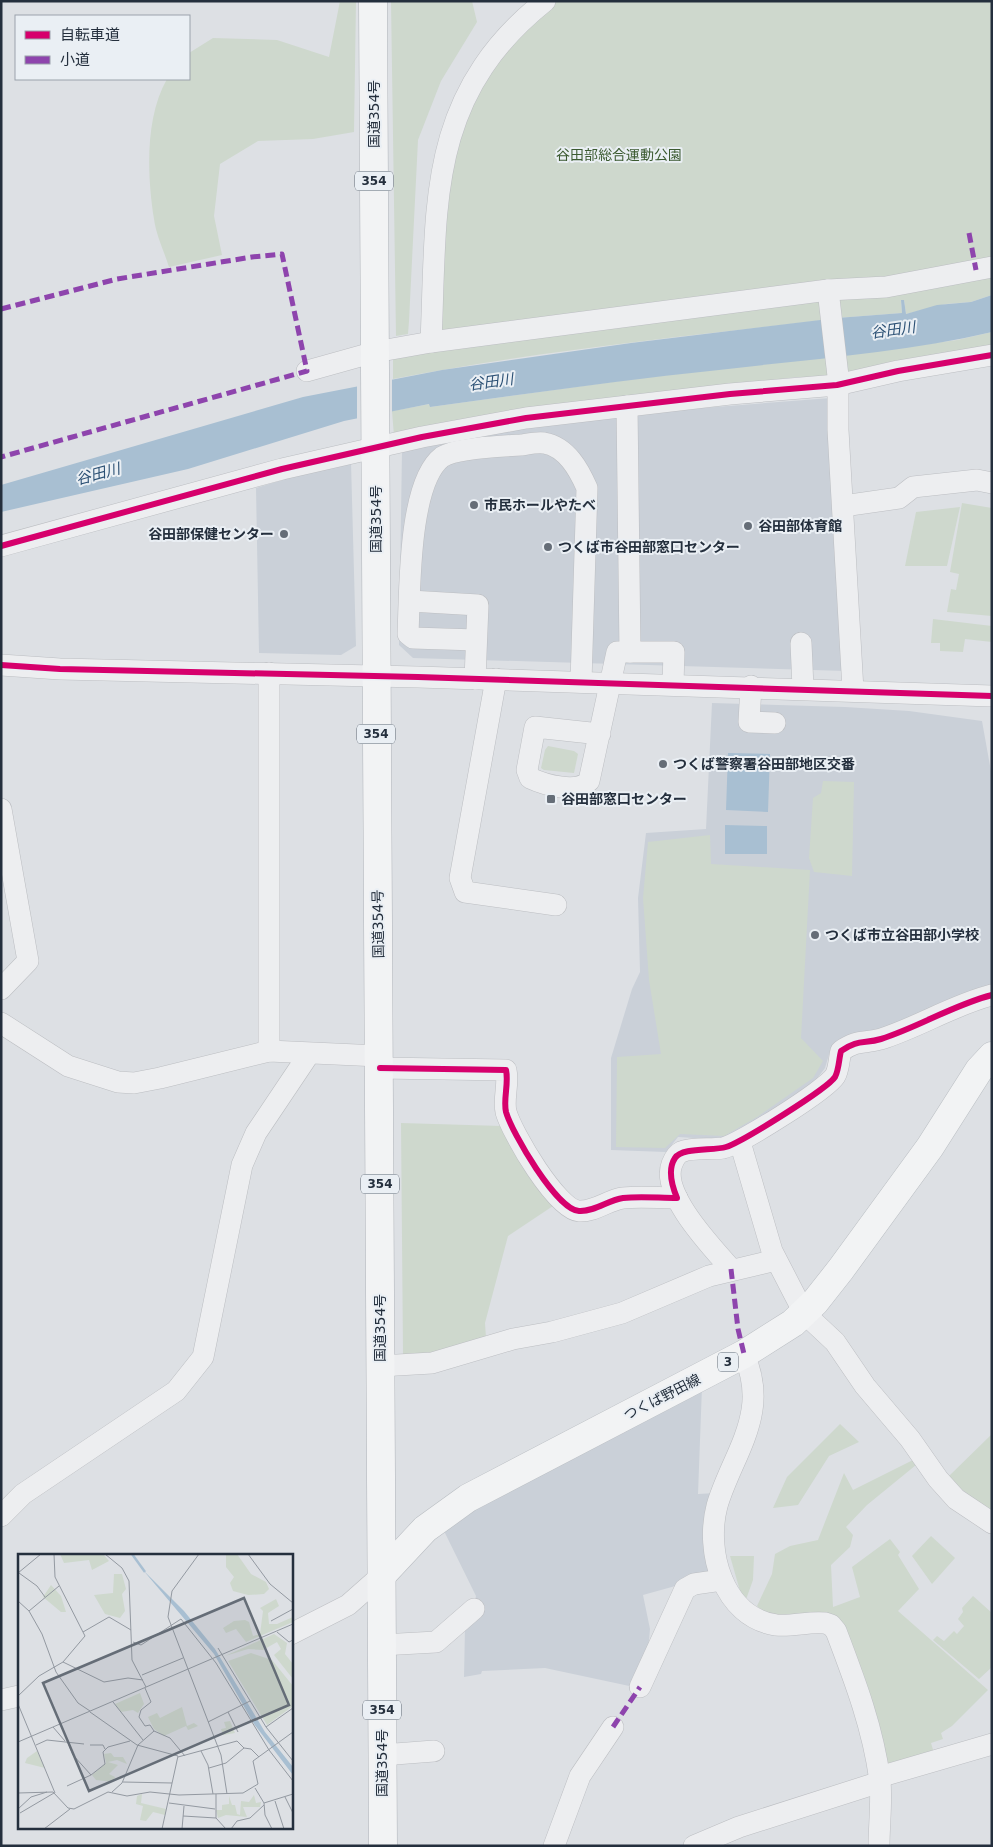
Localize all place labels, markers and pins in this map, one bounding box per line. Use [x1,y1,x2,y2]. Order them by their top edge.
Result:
place label: 市民ホールやたべ [484,497,596,513]
marker: 市民ホールやたべ [468,499,480,511]
place label: 谷田部体育館 [758,518,842,534]
marker: 谷田部体育館 [742,520,754,532]
place label: 谷田部保健センター [148,526,274,542]
marker: 谷田部保健センター [278,528,290,540]
place label: つくば市谷田部窓口センター [558,539,740,555]
marker: つくば市谷田部窓口センター [542,541,554,553]
place label: つくば警察署谷田部地区交番 [673,756,855,772]
marker: つくば警察署谷田部地区交番 [657,758,669,770]
place label: 谷田部窓口センター [561,791,687,807]
marker: 谷田部窓口センター [545,793,557,805]
place label: つくば市立谷田部小学校 [825,927,979,943]
marker: つくば市立谷田部小学校 [809,929,821,941]

